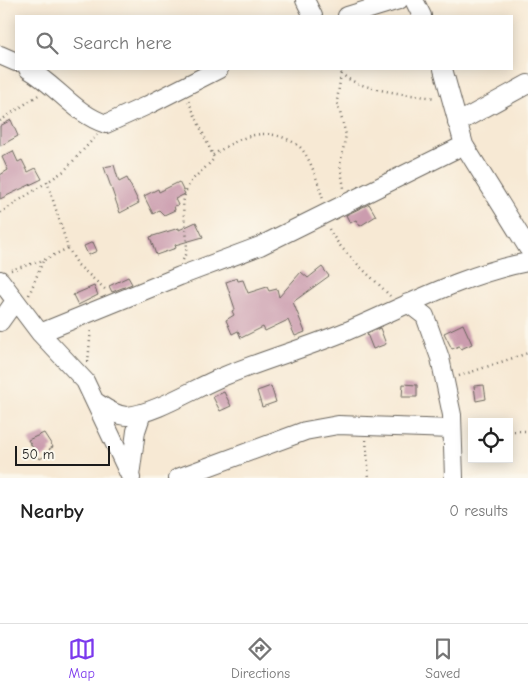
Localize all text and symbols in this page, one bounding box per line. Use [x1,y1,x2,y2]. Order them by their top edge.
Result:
search box [15,15,513,70]
icon: search [33,29,61,57]
text: Search here [73,32,172,54]
map controls [468,418,513,463]
button: locate [468,418,513,463]
scale bar [15,443,110,466]
text: 50 m [22,446,54,463]
text: Nearby [20,499,84,523]
text: 0 results [449,502,508,520]
tab: Map [68,635,96,682]
tab: Directions [231,635,290,682]
tab: Saved [425,635,460,682]

